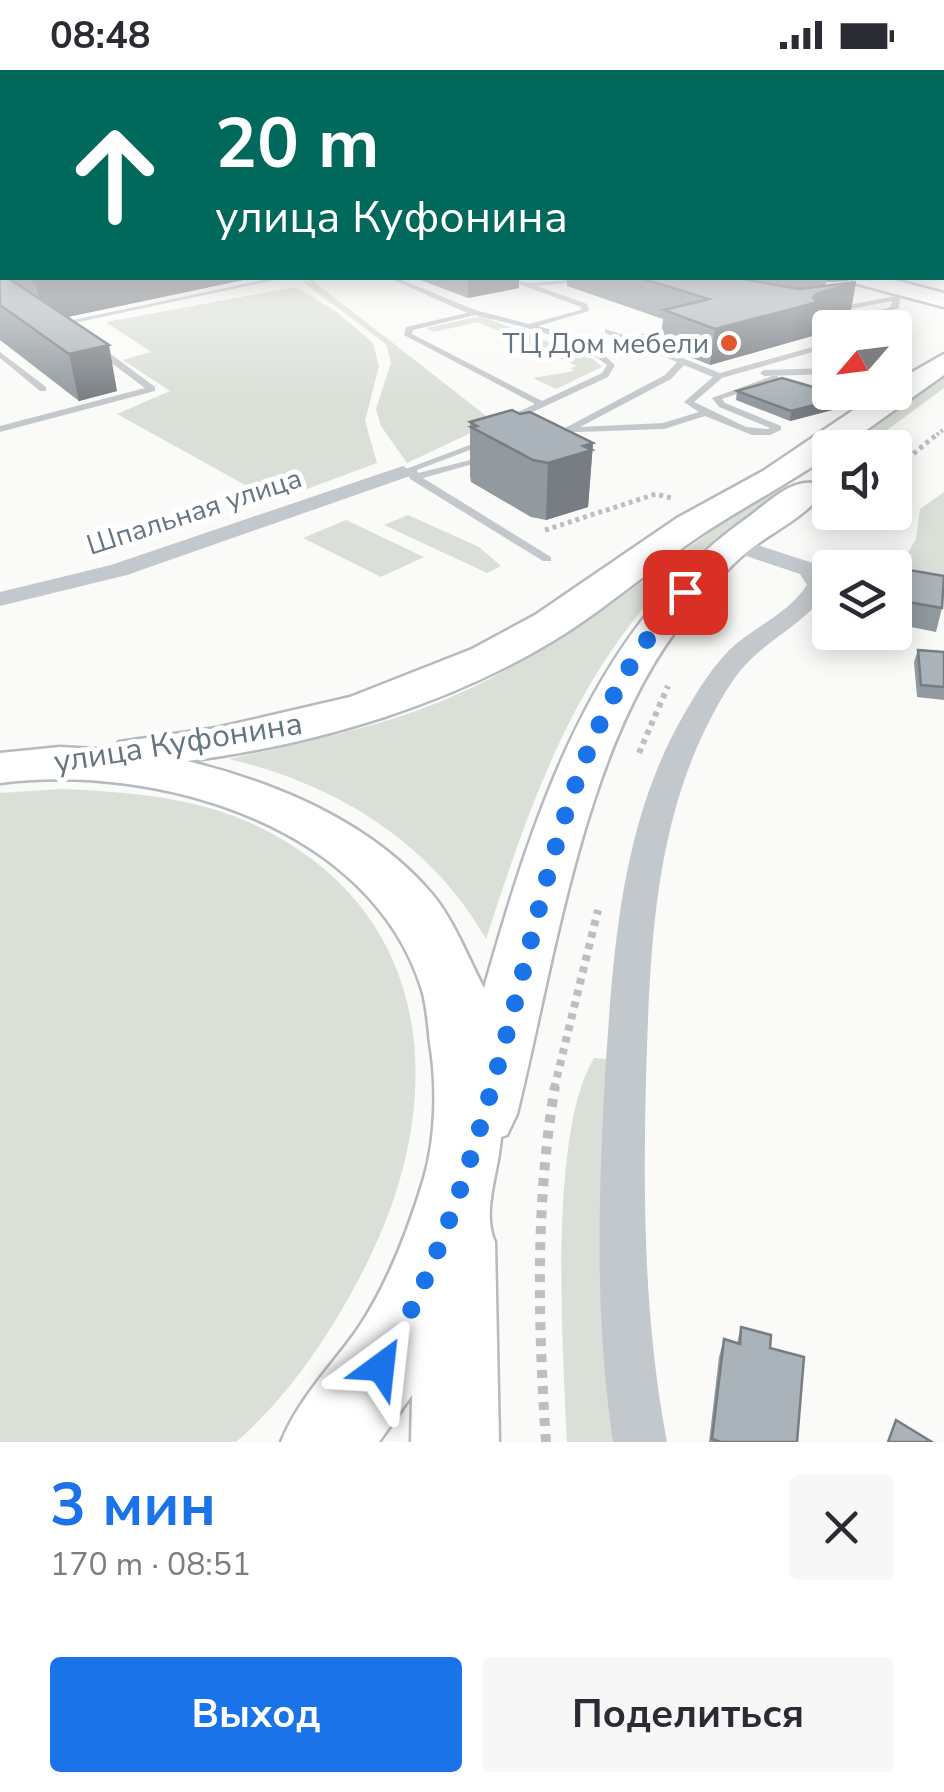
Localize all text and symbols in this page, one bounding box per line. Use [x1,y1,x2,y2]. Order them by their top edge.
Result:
text: 08:48 [50,10,151,61]
text: 20 m [215,96,379,192]
icon: ahead [50,110,180,240]
text: улица Куфонина [215,187,568,248]
north arrow [812,310,912,410]
map controls [812,310,912,650]
place label: ТЦ Дом мебели [502,325,709,363]
marker: ТЦ Дом мебели [718,332,740,354]
button: sound [812,430,912,530]
street label: Шпальная улица [82,459,307,565]
pin [643,550,728,635]
button: layers [812,550,912,650]
icon: arrive [658,565,713,620]
street label: улица Куфонина [51,702,305,783]
position arrow [329,1315,433,1419]
text: 3 мин [50,1464,216,1546]
button: close [789,1475,894,1580]
text: 170 m · 08:51 [50,1543,251,1586]
button: Выход [50,1657,462,1772]
button: Поделиться [482,1657,894,1772]

